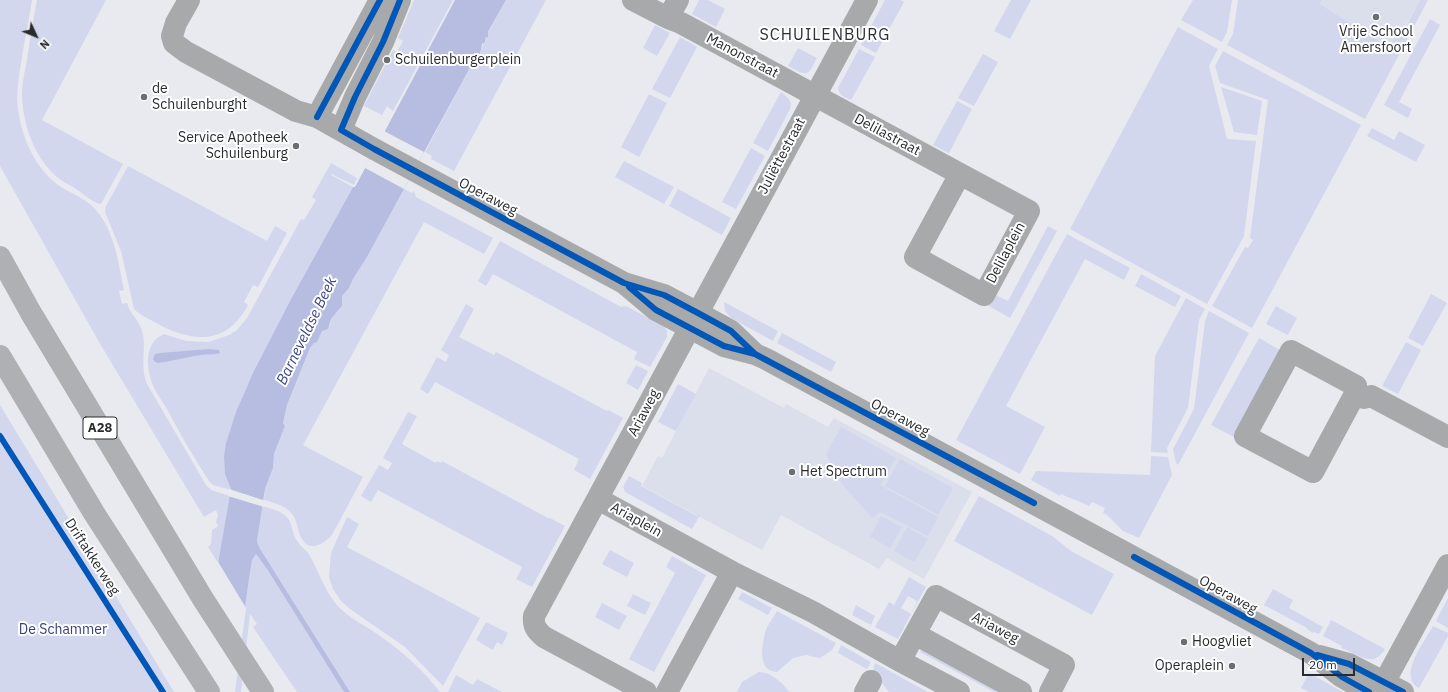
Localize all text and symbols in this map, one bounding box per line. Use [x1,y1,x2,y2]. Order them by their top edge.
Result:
marker: Vrije School Amersfoort [1371,12,1381,22]
north arrow [16,16,56,56]
place label: Vrije School Amersfoort [1339,24,1413,56]
district label: SCHUILENBURG [760,25,890,45]
street label: Manonstraat [703,30,781,82]
text: N [37,37,52,52]
place label: Schuilenburgerplein [395,52,521,68]
marker: Schuilenburgerplein [382,55,392,65]
place label: de Schuilenburght [152,81,247,114]
marker: de Schuilenburght [139,92,149,102]
street label: Delilastraat [851,111,923,159]
street label: Juliëttestraat [755,115,809,197]
place label: Service Apotheek Schuilenburg [178,130,288,162]
marker: Service Apotheek Schuilenburg [291,141,301,151]
street label: Operaweg [456,175,520,219]
street label: Delilaplein [983,220,1029,286]
water label: Barneveldse Beek [273,274,341,388]
street label: Ariaweg [625,387,663,439]
street label: Operaweg [868,396,932,440]
road number: A28 [83,417,117,439]
place label: Het Spectrum [800,464,887,480]
marker: Het Spectrum [787,467,797,477]
street label: Ariaplein [607,499,665,541]
street label: Driftakkerweg [61,515,123,599]
street label: Operaweg [1196,572,1260,618]
street label: Ariaweg [969,609,1021,647]
park label: De Schammer [19,622,107,638]
place label: Hoogvliet [1192,634,1252,650]
marker: Hoogvliet [1179,637,1189,647]
scale bar [1304,650,1357,676]
text: 20 m [1309,657,1337,672]
place label: Operaplein [1155,658,1224,674]
marker: Operaplein [1227,661,1237,671]

